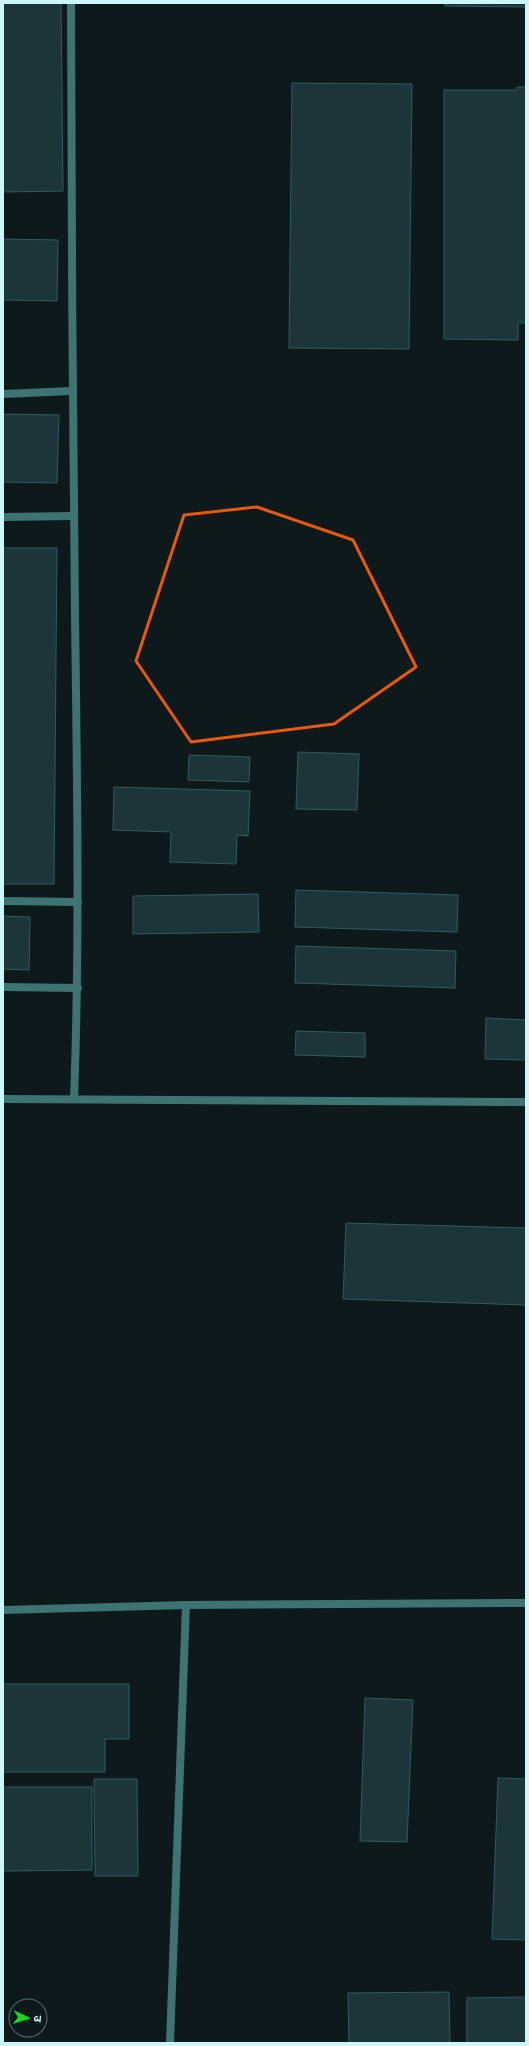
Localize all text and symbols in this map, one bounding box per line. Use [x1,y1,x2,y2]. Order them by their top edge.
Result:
north arrow [8,1998,48,2038]
text: उ [31,2015,44,2023]

